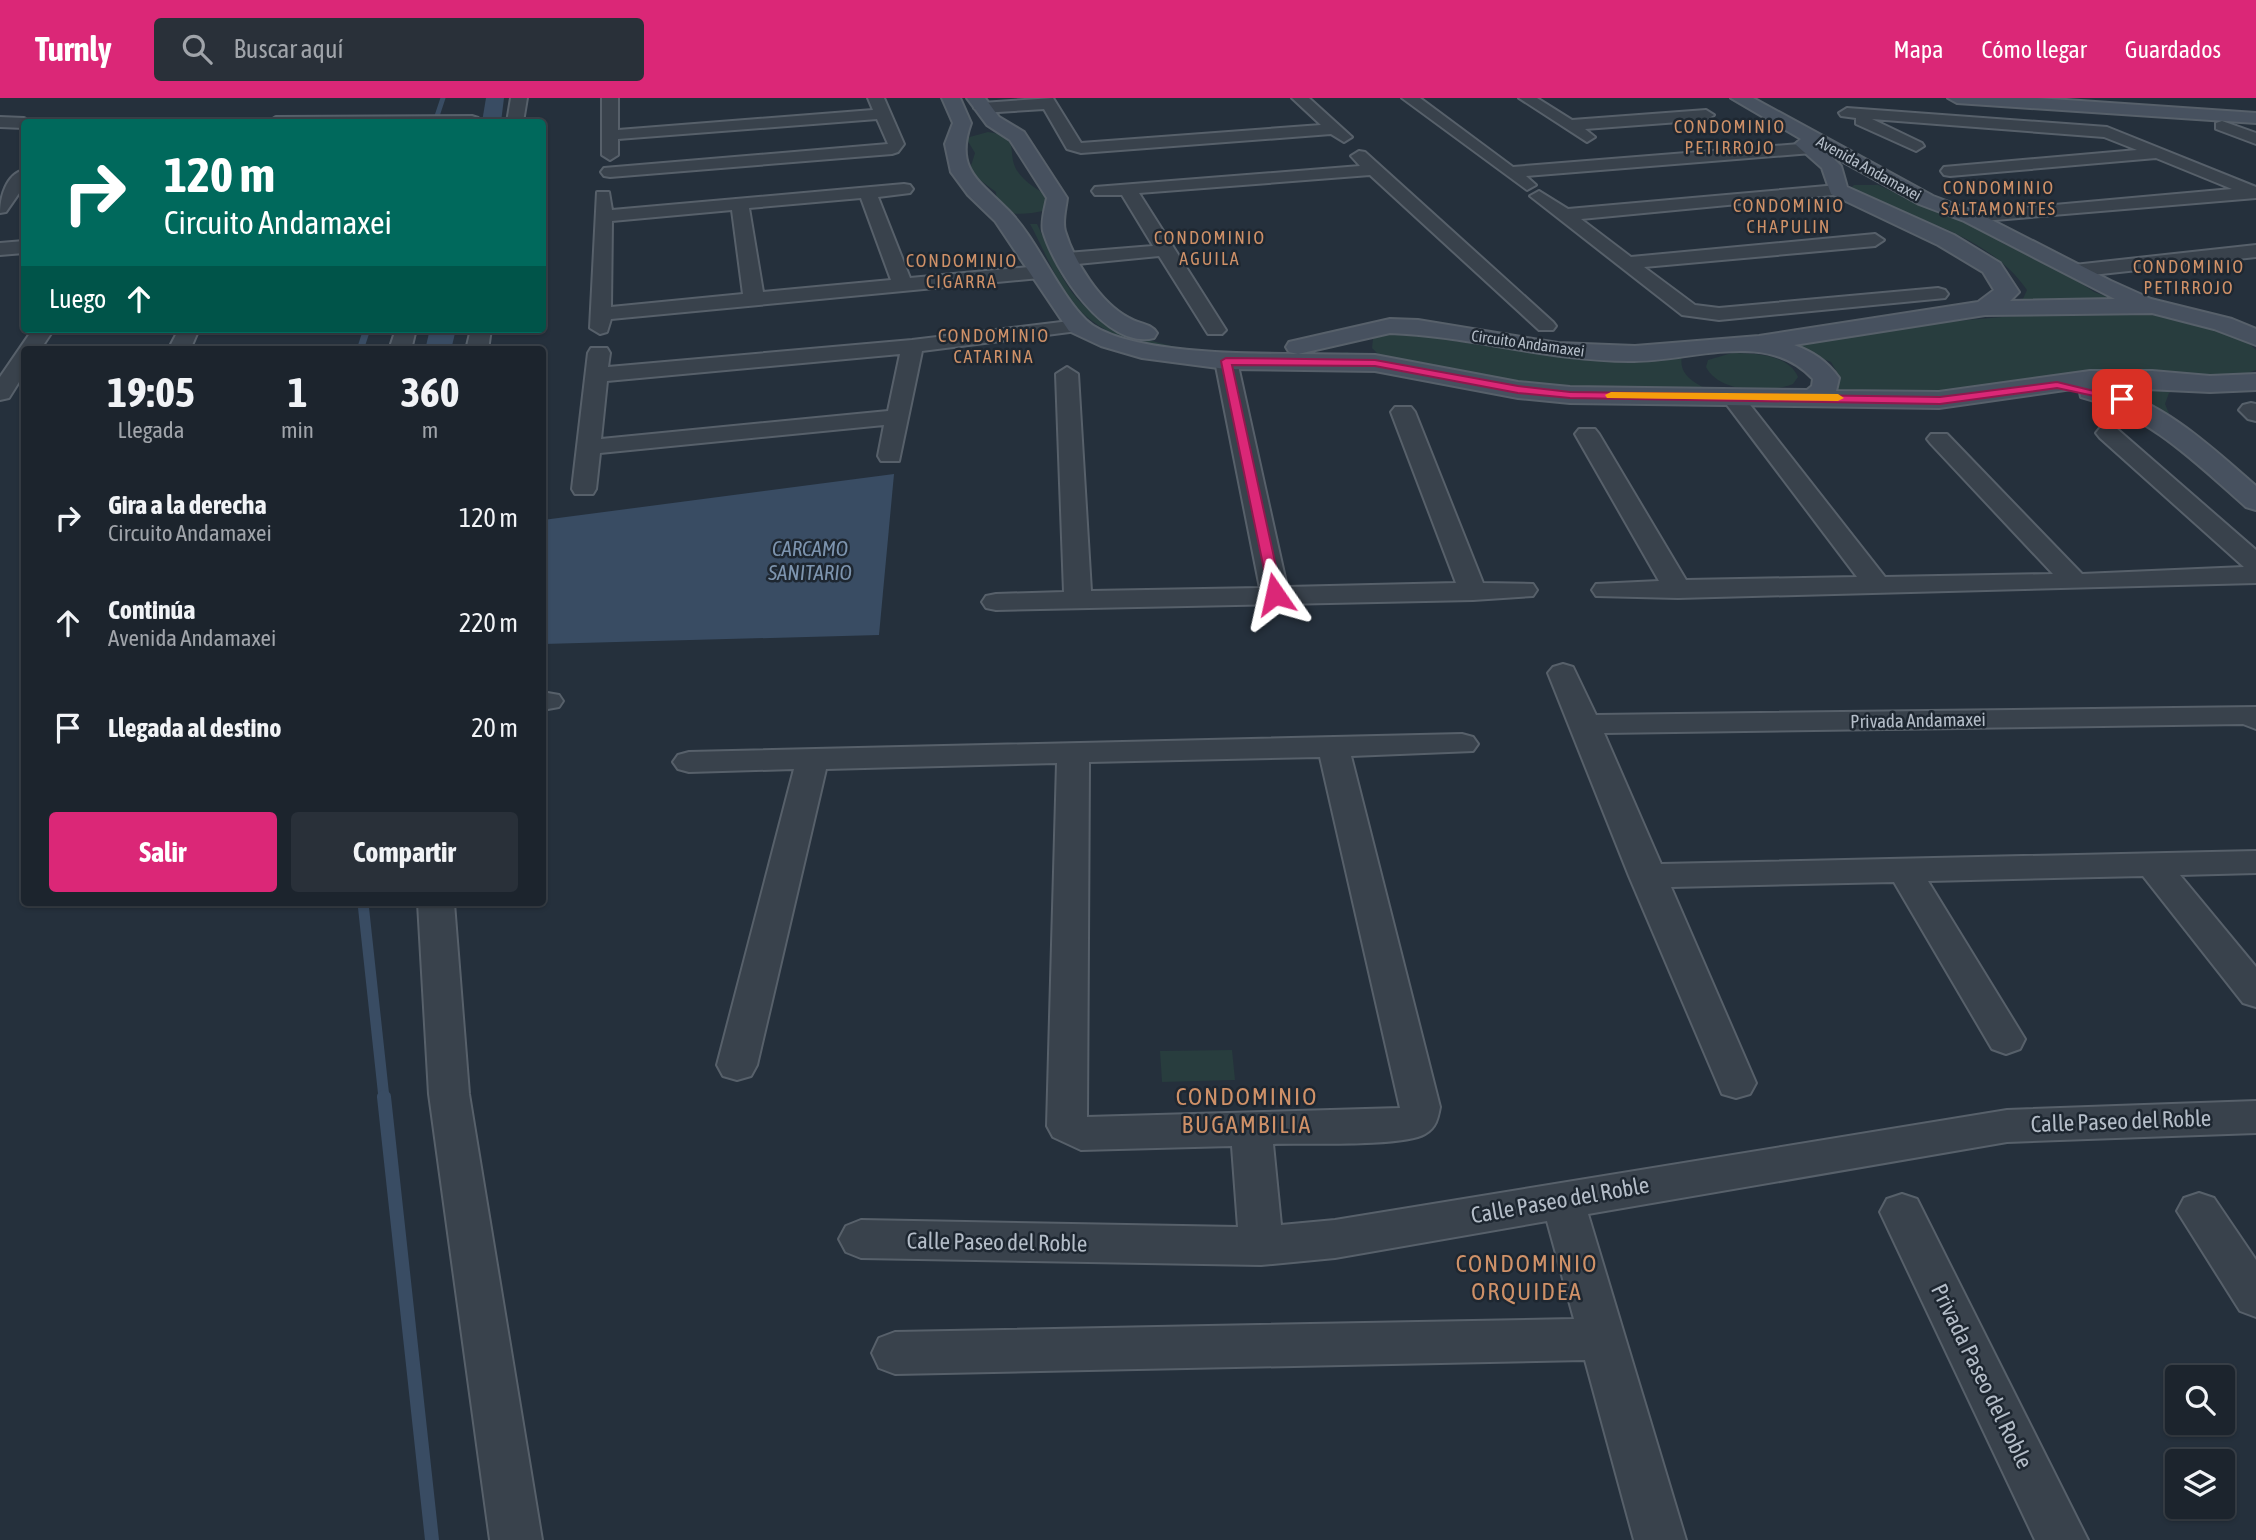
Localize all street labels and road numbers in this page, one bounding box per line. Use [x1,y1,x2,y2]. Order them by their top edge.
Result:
street label: Avenida Andamaxei [1813,132,1925,204]
street label: Circuito Andamaxei [1470,326,1586,360]
street label: Privada Andamaxei [1850,708,1986,732]
street label: Calle Paseo del Roble [2030,1105,2212,1137]
street label: Calle Paseo del Roble [1469,1172,1651,1228]
street label: Calle Paseo del Roble [906,1227,1088,1257]
street label: Privada Paseo del Roble [1926,1279,2038,1473]

